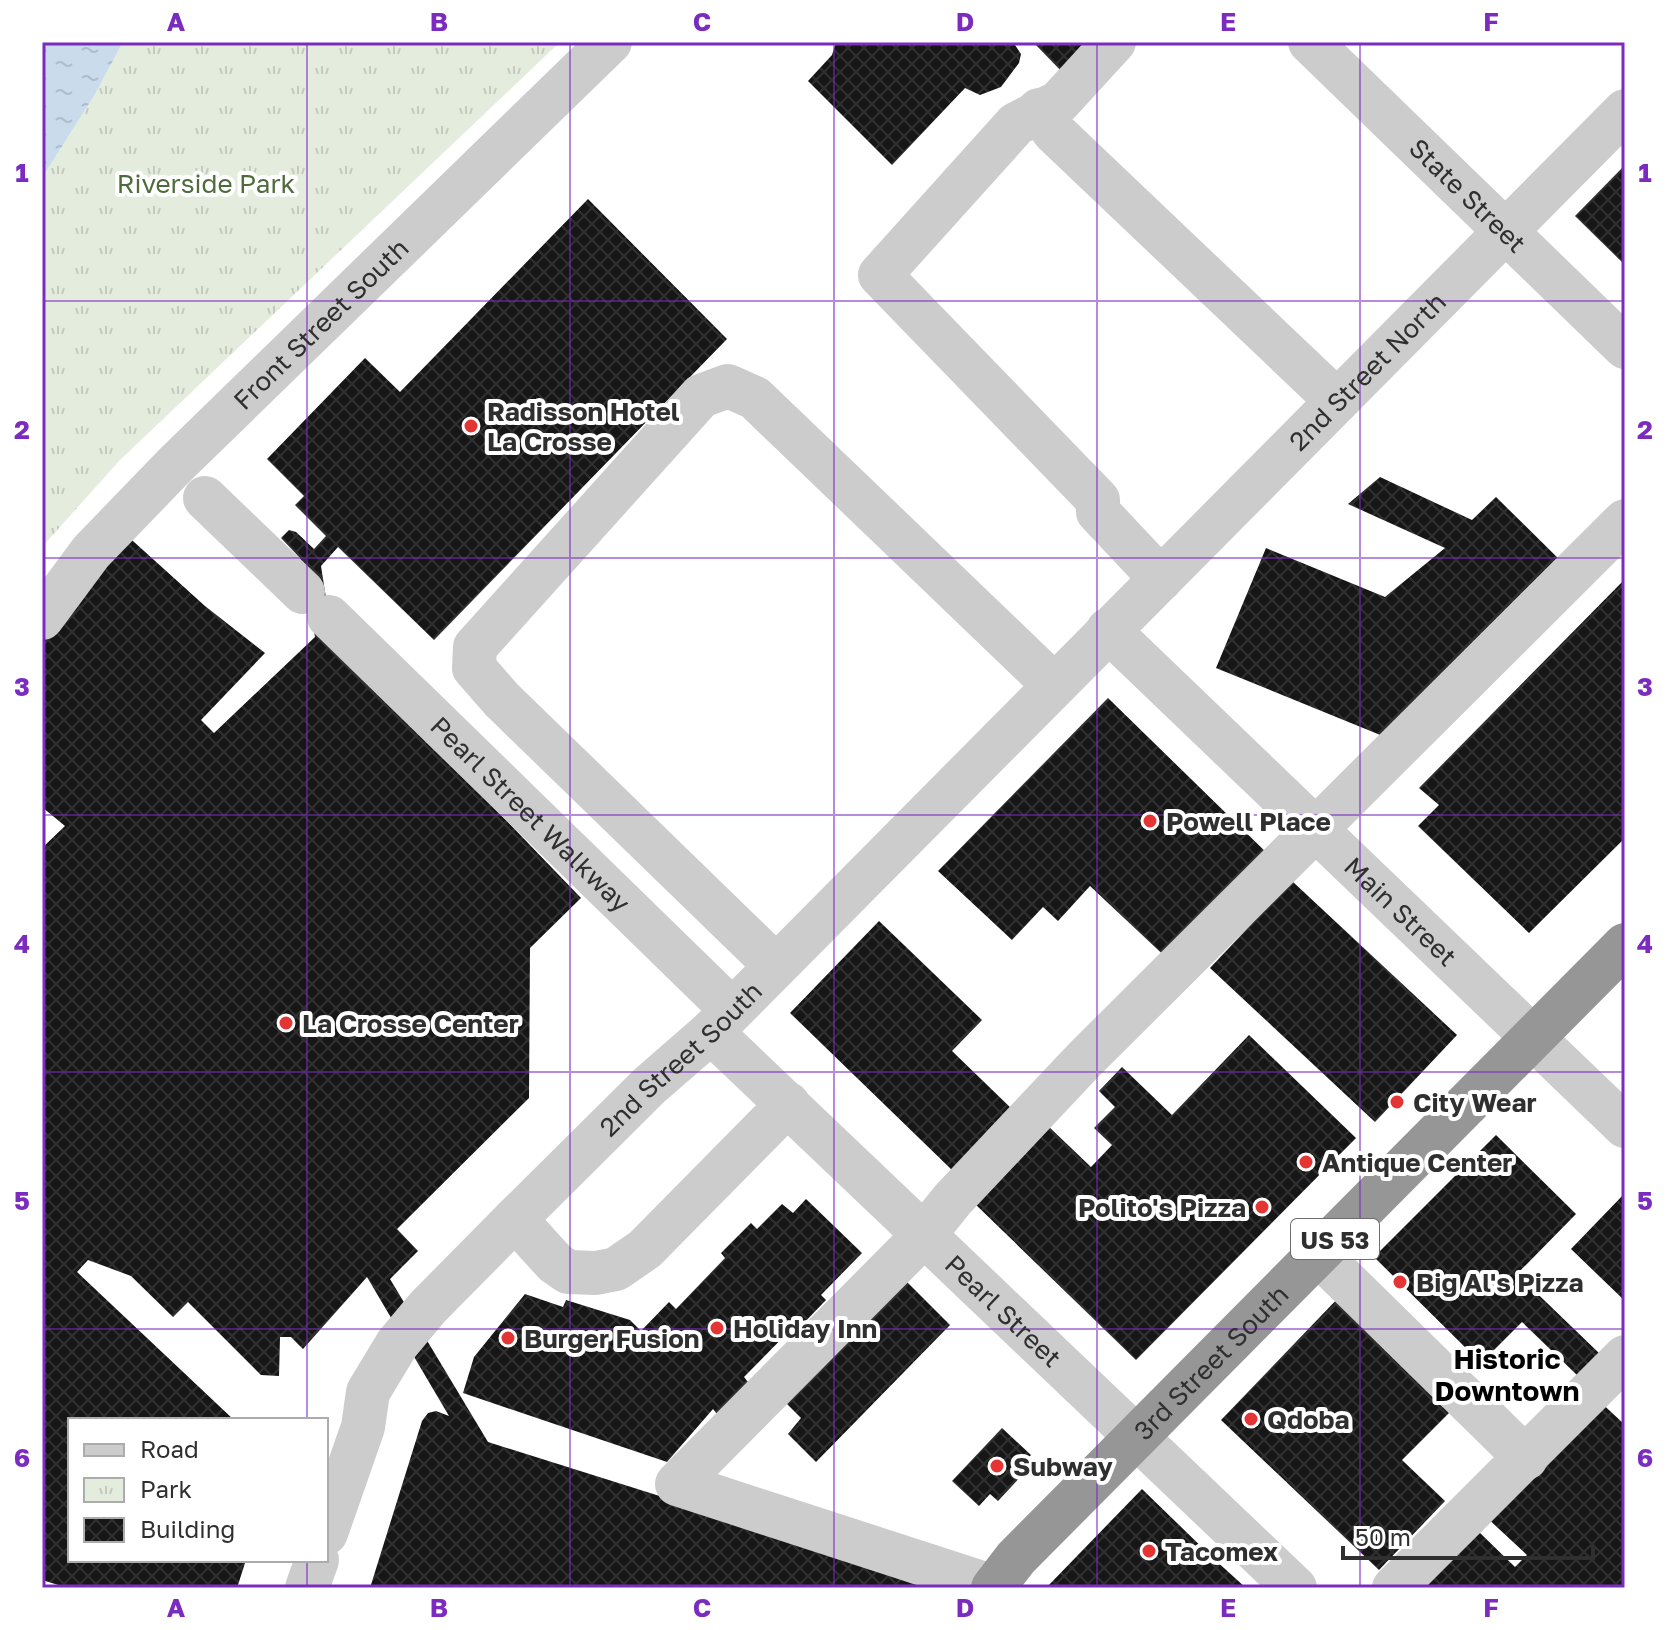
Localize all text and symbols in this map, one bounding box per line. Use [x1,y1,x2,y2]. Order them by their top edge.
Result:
text: A [167,6,186,37]
text: B [430,6,448,37]
text: C [693,6,711,37]
text: D [956,6,974,37]
text: E [1220,6,1236,37]
text: F [1483,6,1499,37]
street label: State Street [1403,132,1533,258]
text: 1 [15,157,29,188]
text: 1 [1638,157,1652,188]
park label: Riverside Park [117,168,296,199]
street label: Front Street South [227,232,414,415]
street label: 2nd Street North [1282,286,1452,456]
place label: Radisson Hotel La Crosse [487,396,680,457]
text: 2 [14,414,30,445]
text: 2 [1637,414,1653,445]
marker: Radisson Hotel La Crosse [462,417,480,435]
text: 3 [14,671,30,702]
text: 3 [1637,671,1653,702]
street label: Pearl Street Walkway [425,710,637,918]
place label: Powell Place [1166,806,1331,837]
marker: Powell Place [1141,812,1159,830]
street label: Main Street [1338,850,1464,972]
text: 4 [14,928,30,959]
text: 4 [1637,928,1653,959]
street label: 2nd Street South [592,975,768,1142]
place label: La Crosse Center [302,1008,519,1039]
marker: La Crosse Center [277,1014,295,1032]
place label: City Wear [1413,1087,1537,1118]
marker: City Wear [1388,1093,1406,1111]
place label: Antique Center [1322,1147,1512,1178]
marker: Antique Center [1297,1153,1315,1171]
text: 5 [14,1185,30,1216]
text: 5 [1637,1185,1653,1216]
place label: Polito's Pizza [1078,1192,1246,1223]
marker: Polito's Pizza [1253,1198,1271,1216]
road number: US 53 [1291,1219,1379,1259]
street label: Pearl Street [939,1248,1068,1373]
place label: Big Al's Pizza [1416,1267,1584,1298]
marker: Big Al's Pizza [1391,1273,1409,1291]
street label: 3rd Street South [1127,1278,1294,1446]
place label: Holiday Inn [733,1313,877,1344]
marker: Holiday Inn [708,1319,726,1337]
place label: Burger Fusion [524,1323,699,1354]
marker: Burger Fusion [499,1329,517,1347]
district label: Historic Downtown [1435,1342,1579,1407]
place label: Qdoba [1267,1404,1350,1435]
marker: Qdoba [1242,1410,1260,1428]
legend [68,1418,328,1562]
text: Road [140,1434,199,1463]
text: 6 [14,1442,30,1473]
text: 6 [1637,1442,1653,1473]
place label: Subway [1013,1451,1113,1482]
marker: Subway [988,1457,1006,1475]
text: Park [140,1474,192,1503]
scale bar [1343,1510,1593,1560]
text: Building [140,1514,235,1543]
text: 50 m [1355,1522,1411,1551]
place label: Tacomex [1165,1536,1278,1567]
marker: Tacomex [1140,1542,1158,1560]
text: A [167,1592,186,1623]
text: B [430,1592,448,1623]
text: C [693,1592,711,1623]
text: D [956,1592,974,1623]
text: E [1220,1592,1236,1623]
text: F [1483,1592,1499,1623]

